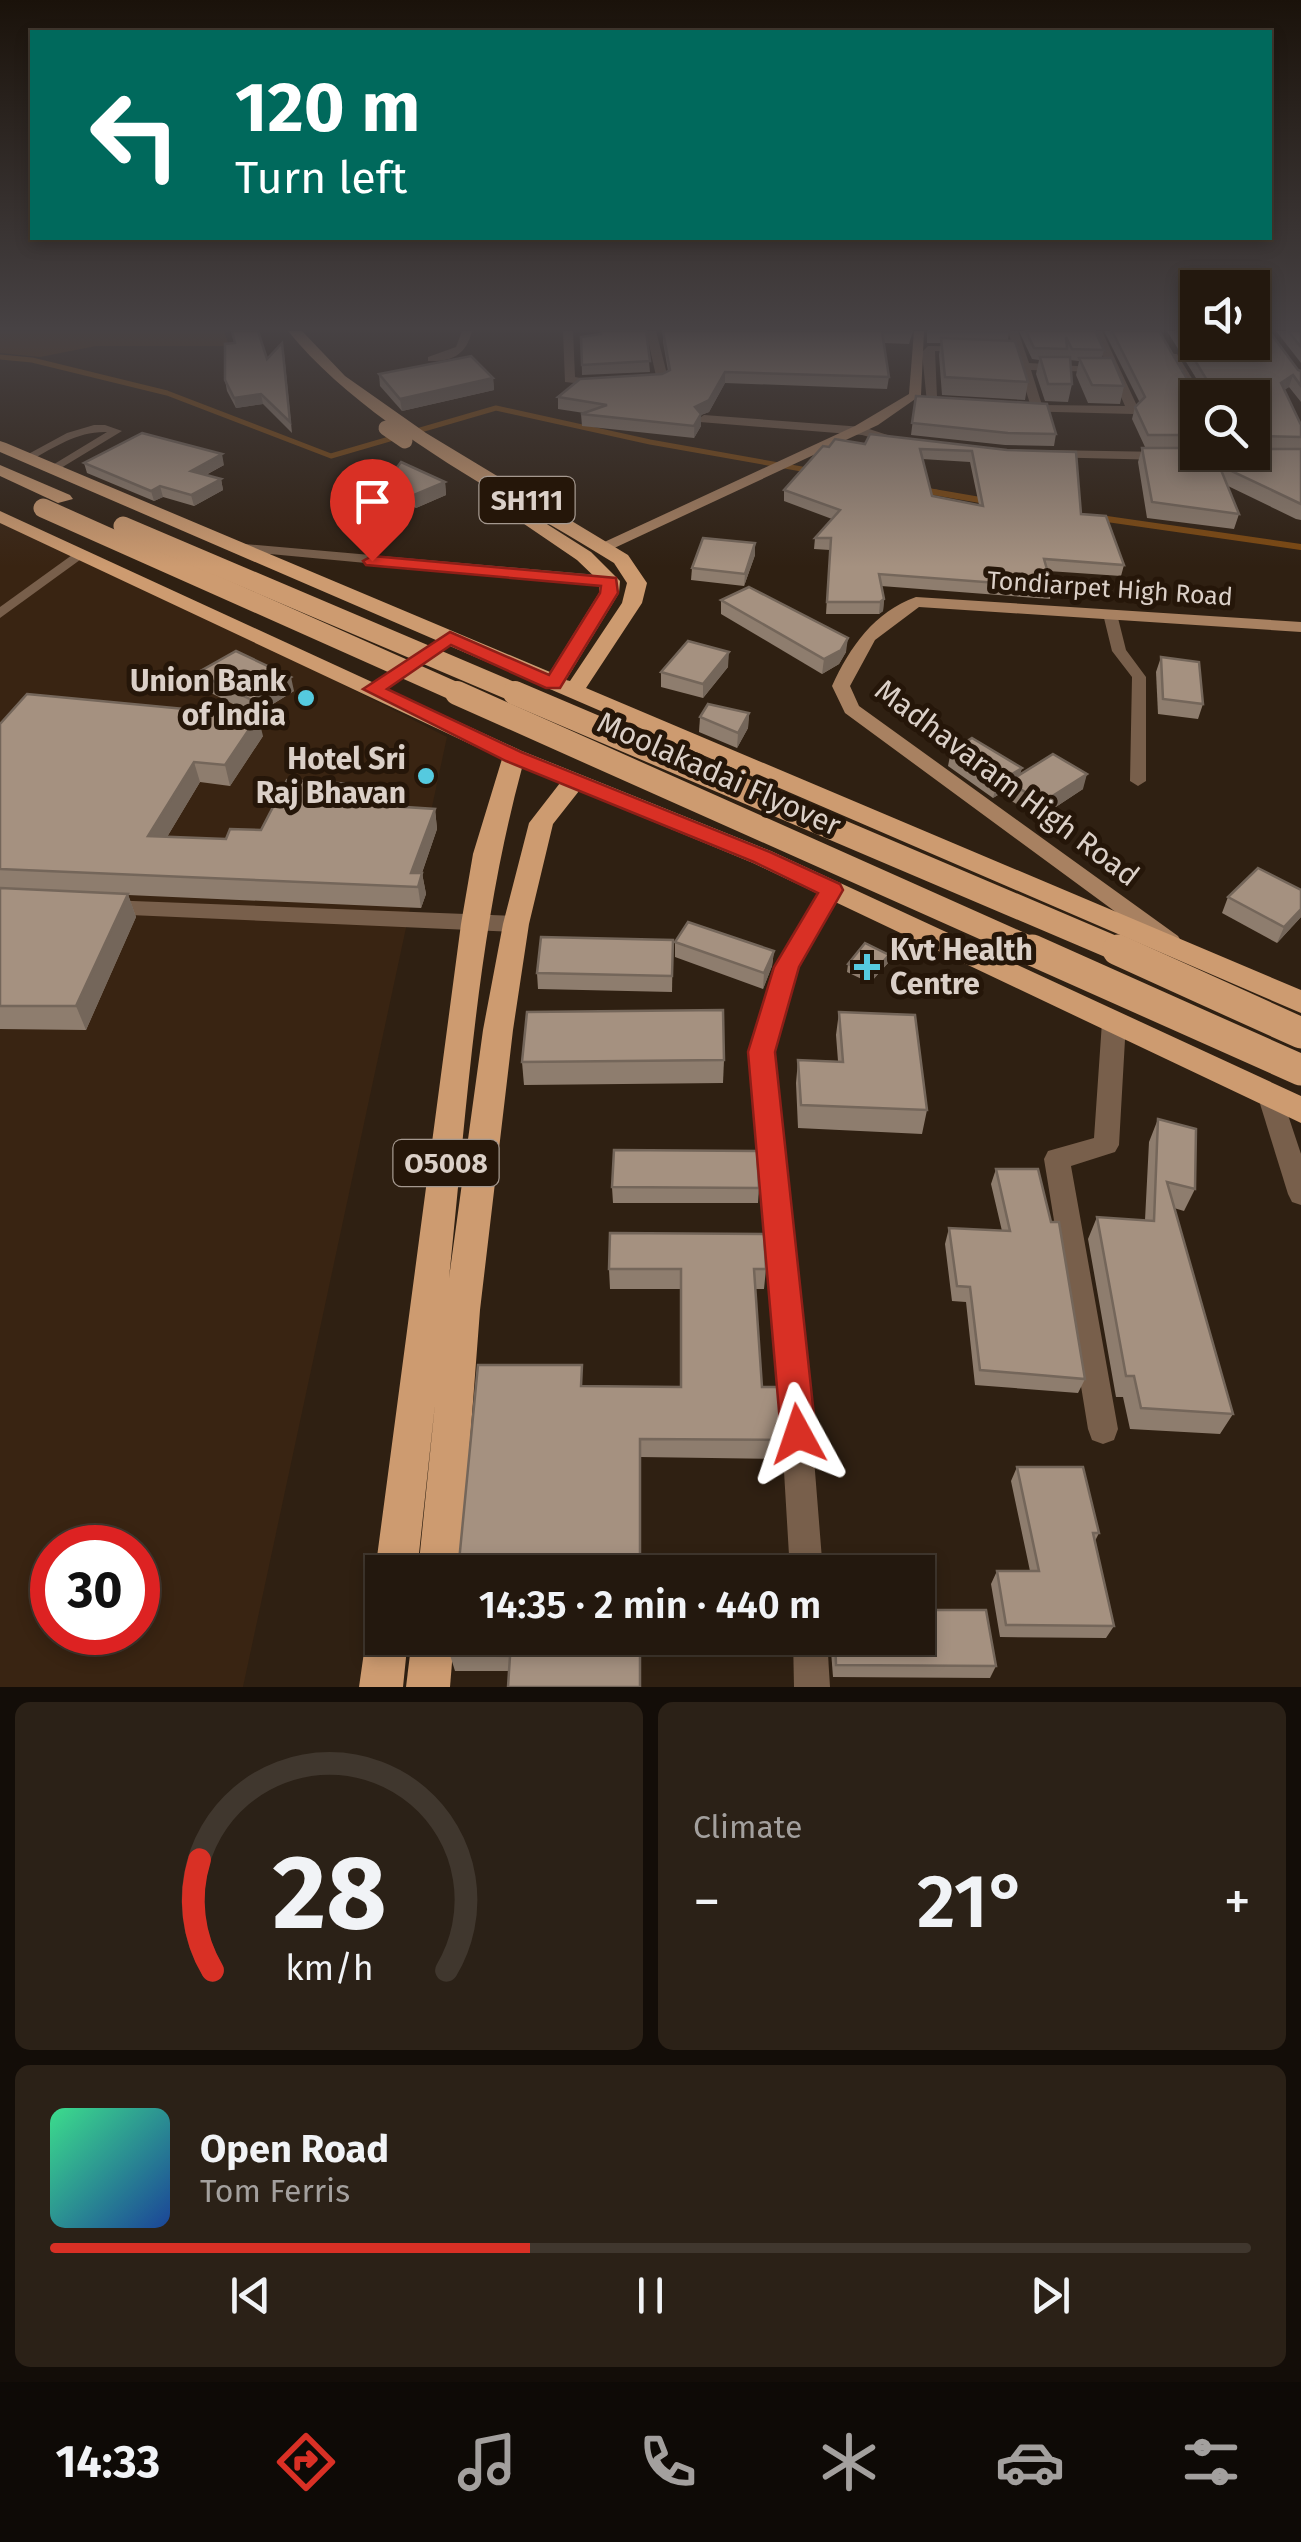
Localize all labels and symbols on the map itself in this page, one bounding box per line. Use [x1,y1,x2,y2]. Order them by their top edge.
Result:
pin [330,459,415,562]
road number: SH111 [480,477,574,523]
street label: Tondiarpet High Road [986,565,1234,613]
place label: Union Bank of India [130,663,286,733]
street label: Madhavaram High Road [868,672,1146,894]
marker: Union Bank of India [295,687,317,709]
street label: Moolakadai Flyover [592,704,847,844]
place label: Hotel Sri Raj Bhavan [256,741,406,811]
marker: Hotel Sri Raj Bhavan [415,765,437,787]
place label: Kvt Health Centre [890,932,1033,1002]
marker: Kvt Health Centre [854,954,880,980]
road number: O5008 [394,1140,498,1186]
position arrow [746,1382,850,1486]
speed limit sign: 30 [30,1525,160,1655]

